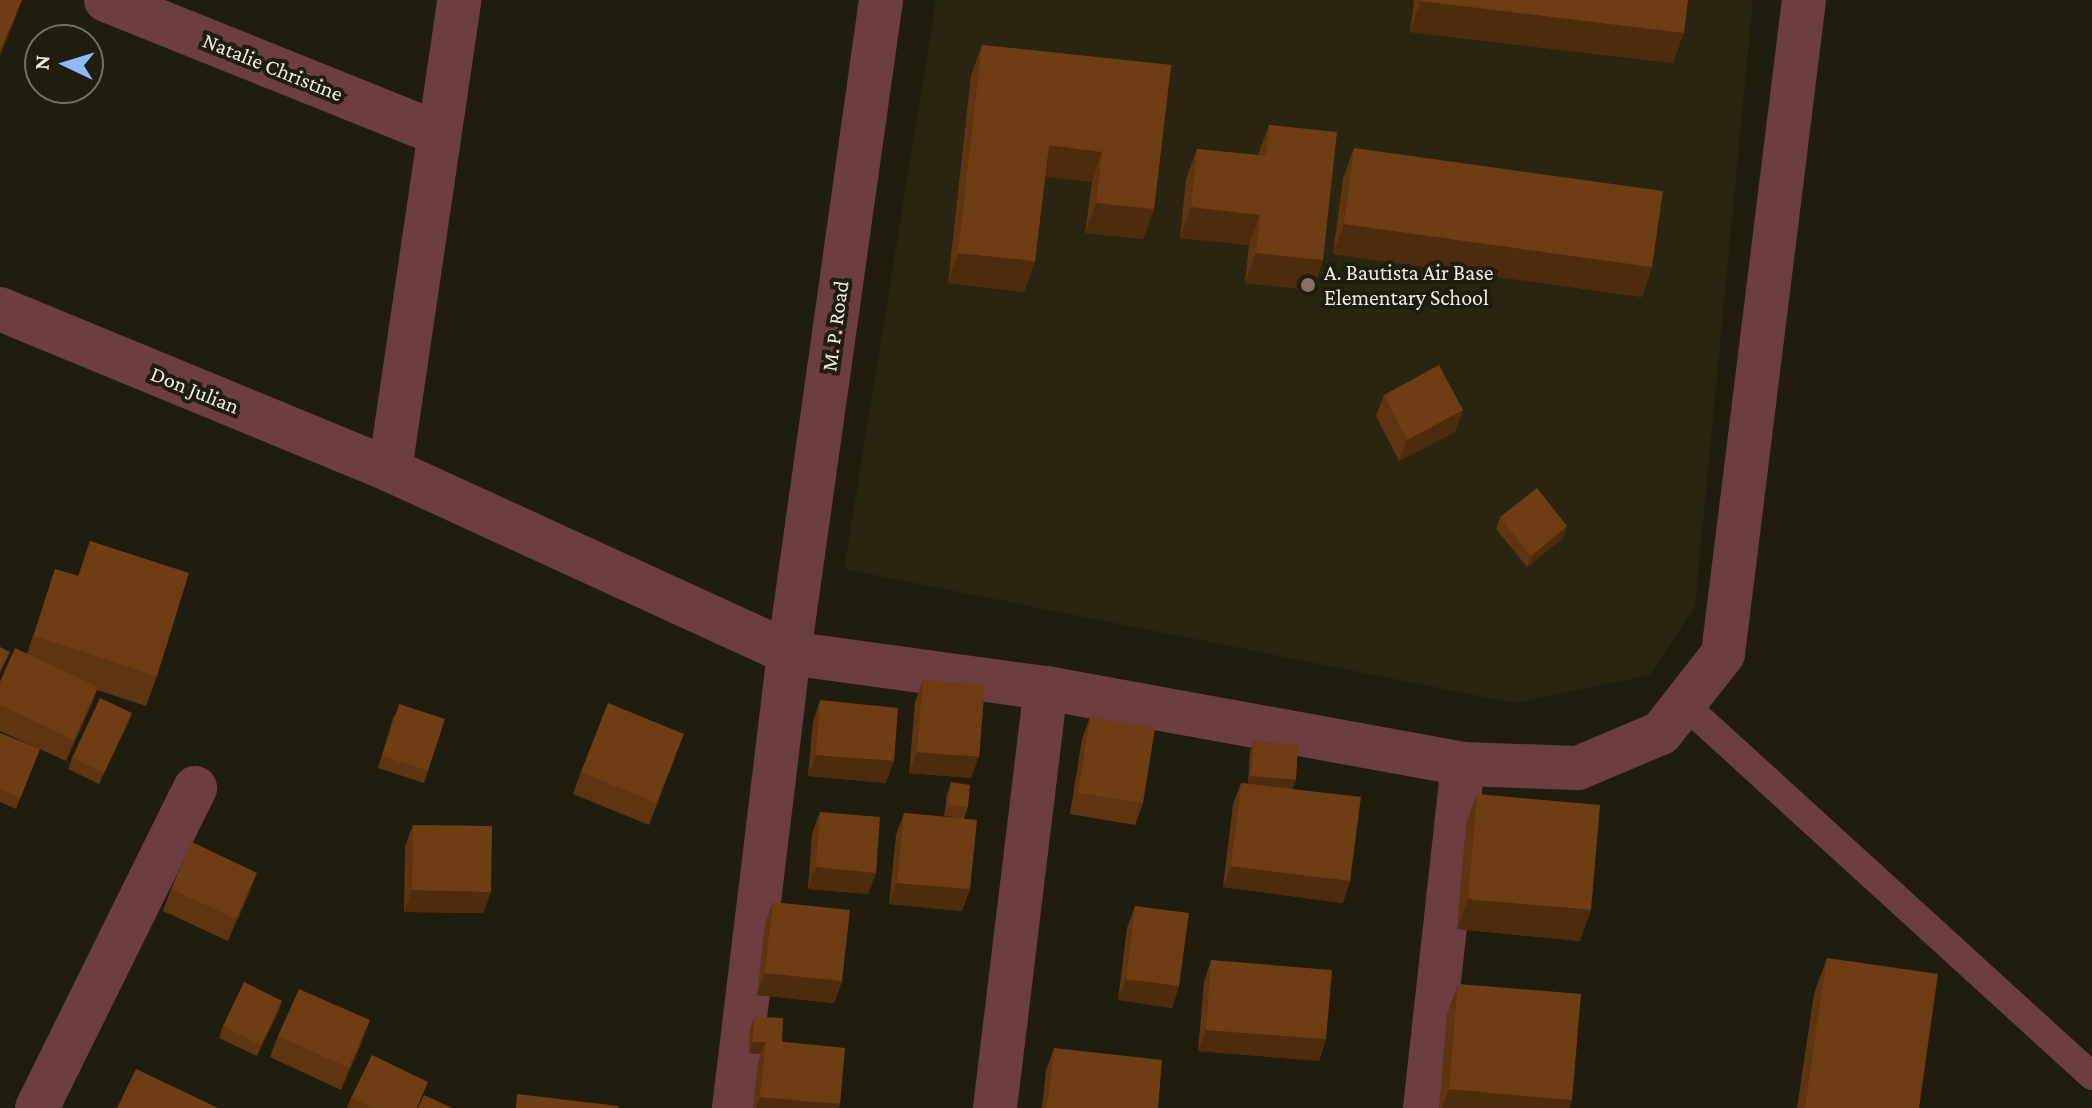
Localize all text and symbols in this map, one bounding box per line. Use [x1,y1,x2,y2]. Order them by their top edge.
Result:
north arrow [24,24,104,104]
street label: Natalie Christine [199,27,347,107]
text: N [29,54,55,71]
place label: A. Bautista Air Base Elementary School [1324,259,1494,310]
marker: A. Bautista Air Base Elementary School [1299,276,1317,294]
street label: M. P. Road [816,279,854,373]
street label: Don Julian [147,360,243,420]

